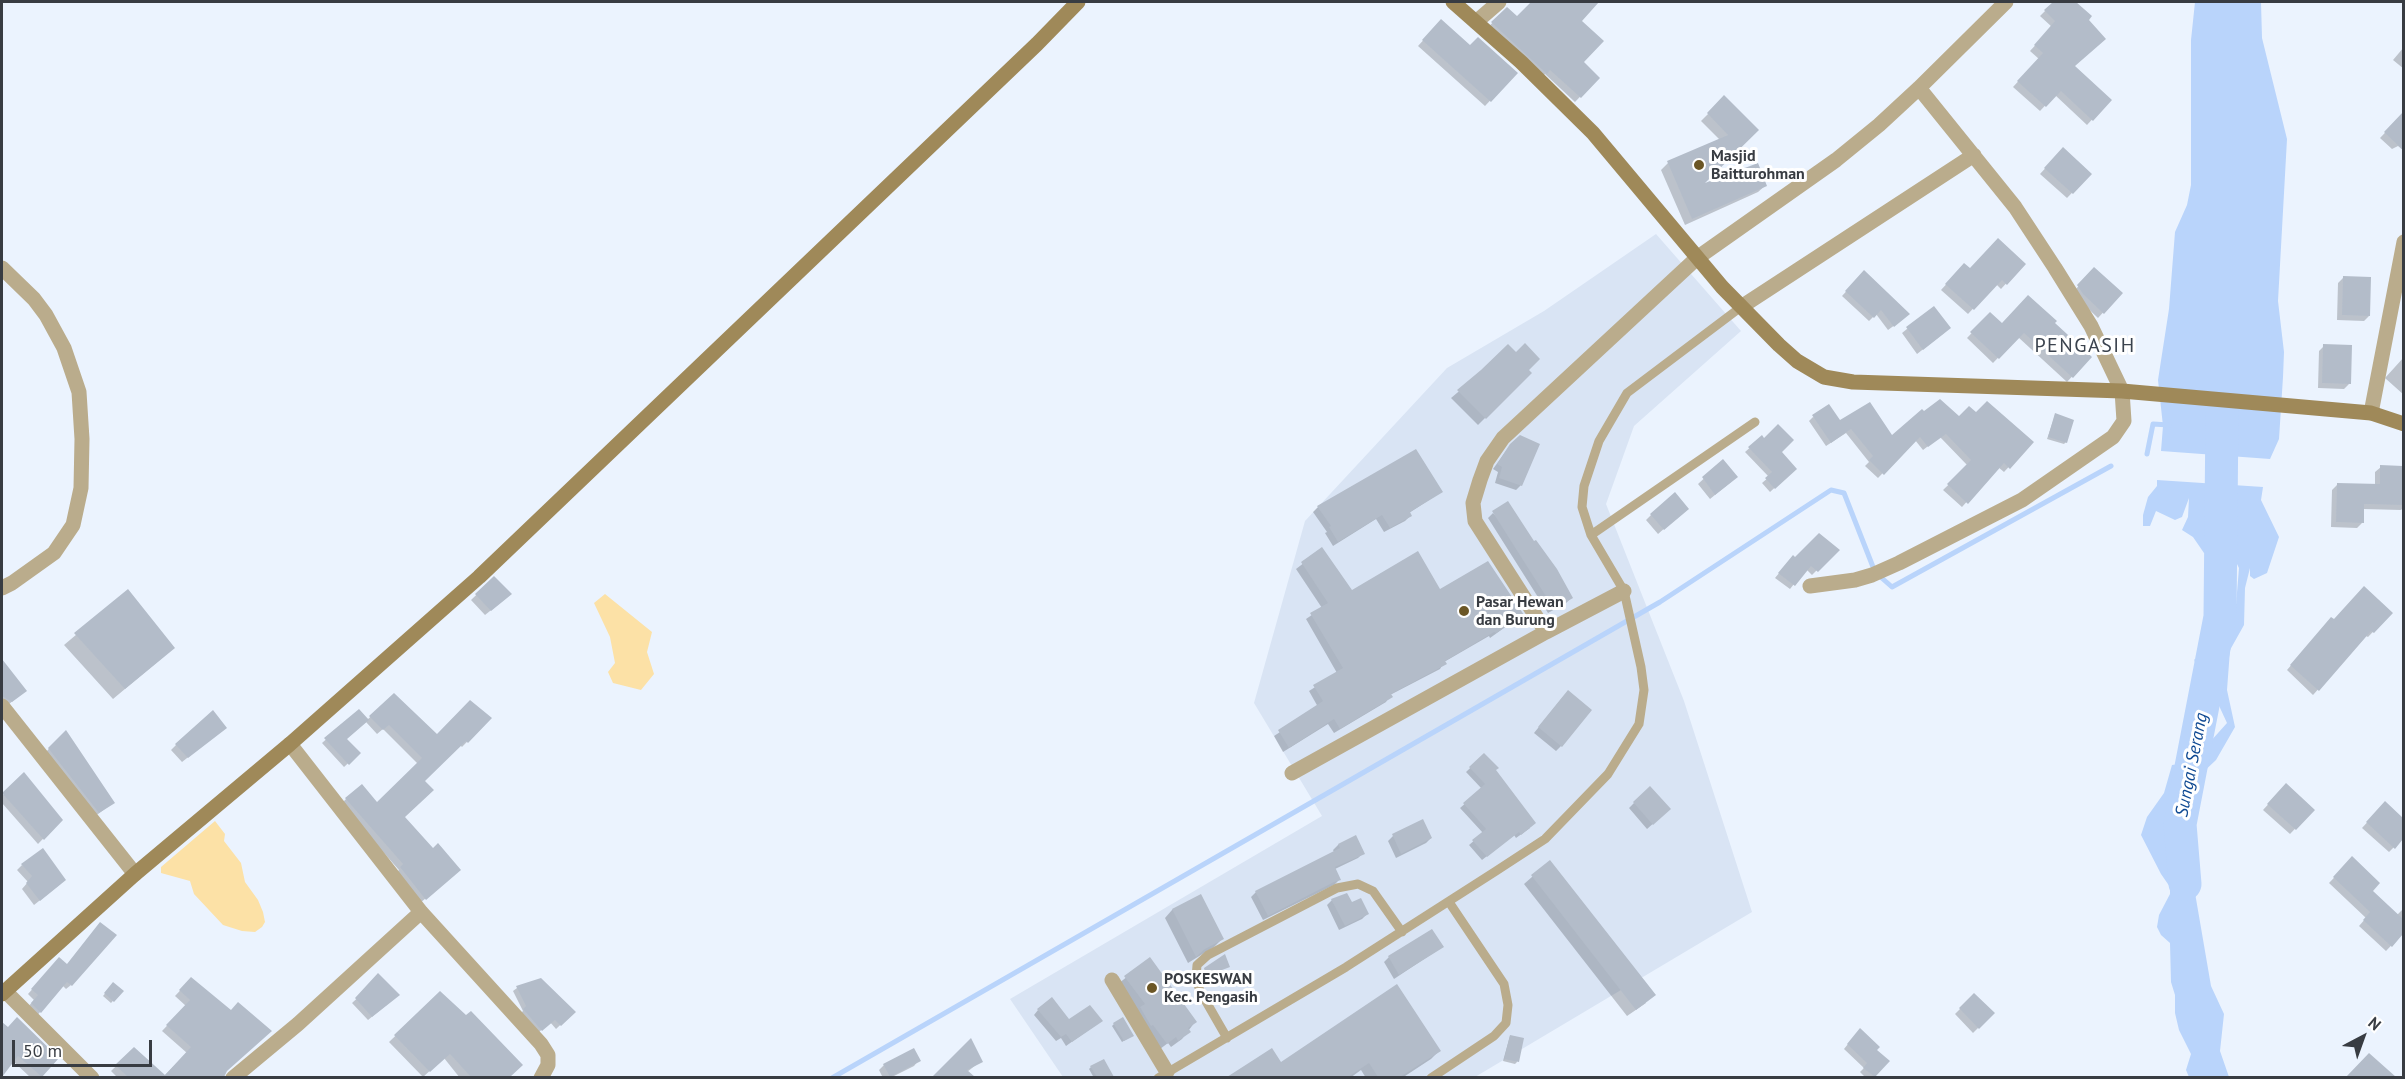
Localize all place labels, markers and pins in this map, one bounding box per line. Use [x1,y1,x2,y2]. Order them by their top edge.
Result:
place label: Masjid Baitturohman [1711,146,1805,184]
marker: Masjid Baitturohman [1692,158,1706,172]
place label: Pasar Hewan dan Burung [1476,592,1564,630]
marker: Pasar Hewan dan Burung [1457,604,1471,618]
place label: POSKESWAN Kec. Pengasih [1164,969,1258,1007]
marker: POSKESWAN Kec. Pengasih [1145,981,1159,995]

